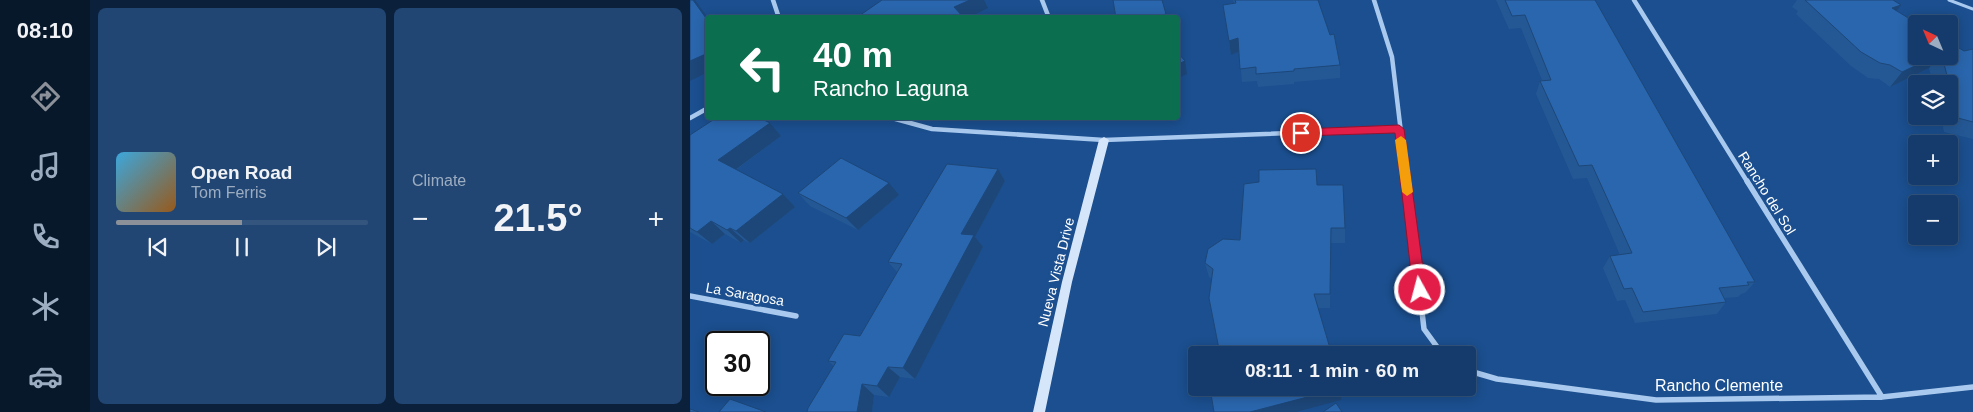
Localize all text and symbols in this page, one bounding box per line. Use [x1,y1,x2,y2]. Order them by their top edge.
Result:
north arrow [1908,15,1958,65]
map controls [1908,15,1958,245]
text: 08:10 [17,18,73,43]
icon: left [730,35,795,100]
text: 40 m [813,35,893,74]
button: layers [1908,75,1958,125]
text: Rancho Laguna [813,76,968,101]
icon: directions [28,79,63,114]
pin [1280,112,1322,154]
icon: arrive [1287,119,1315,147]
button: + [1908,135,1958,185]
street label: Rancho del Sol [1735,148,1799,238]
icon: music [28,149,63,184]
text: Open Road [191,162,292,183]
text: Climate [412,172,466,189]
text: Tom Ferris [191,184,267,201]
button: − [1908,195,1958,245]
text: 21.5° [493,197,583,239]
text: − [412,203,428,234]
text: + [648,203,664,234]
street label: Nueva Vista Drive [1035,216,1077,328]
icon: phone [28,219,63,254]
icon: previous [144,233,172,261]
icon: pause [228,233,256,261]
icon: next [312,233,340,261]
position arrow [1393,263,1445,315]
street label: La Saragosa [705,279,786,309]
icon: climate [28,289,63,324]
speed limit sign: 30 [705,331,770,396]
icon: car [28,359,63,394]
text: 08:11 · 1 min · 60 m [1245,360,1419,381]
street label: Rancho Clemente [1655,377,1783,394]

